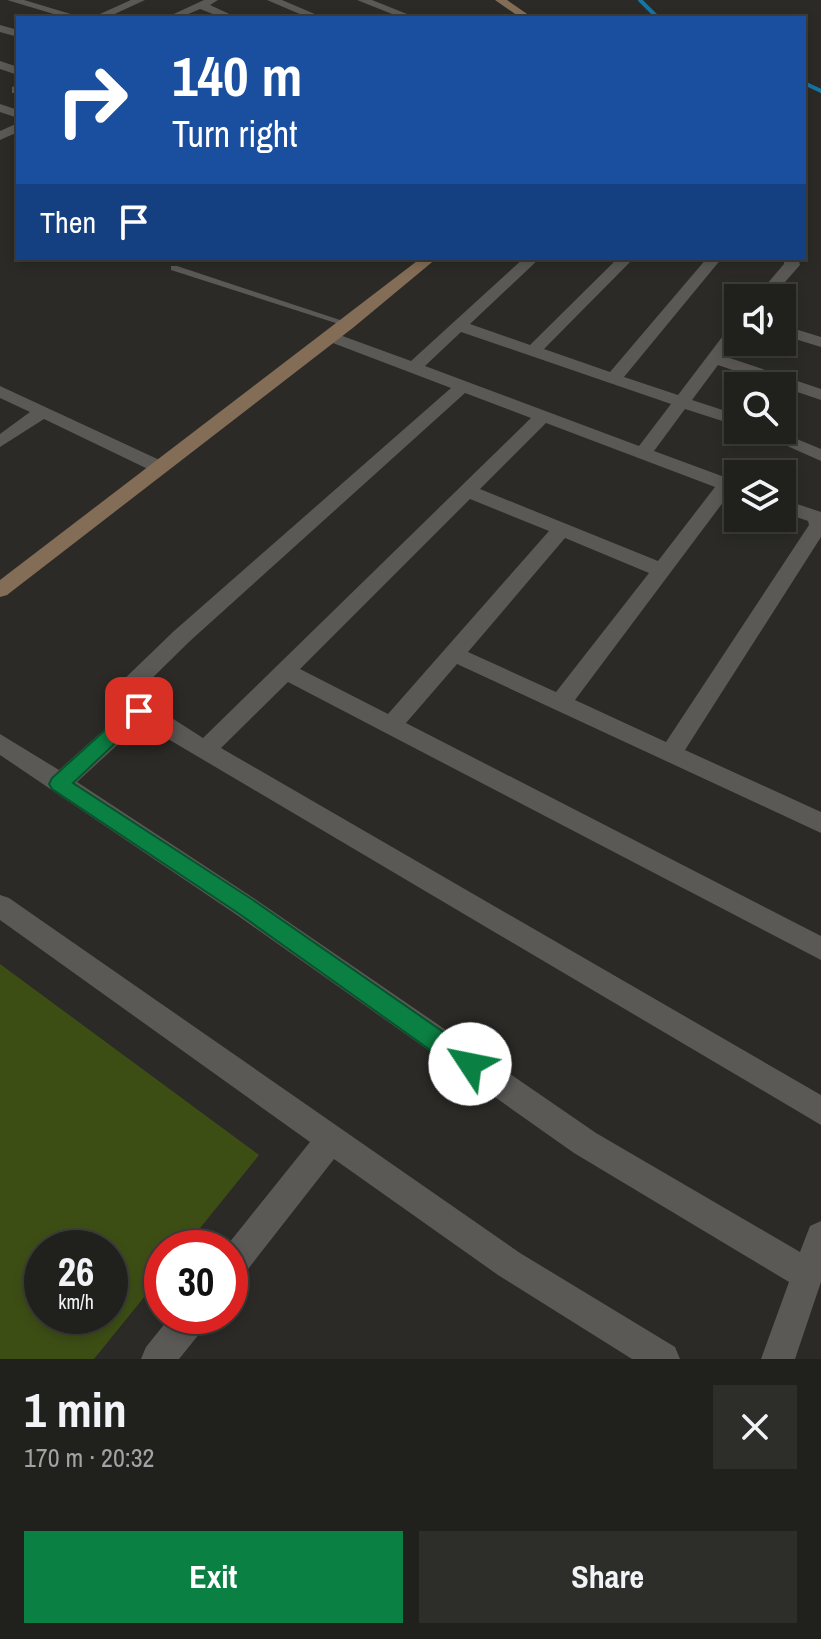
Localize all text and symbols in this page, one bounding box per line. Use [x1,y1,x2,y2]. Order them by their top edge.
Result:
text: 140 m [172,38,302,113]
icon: right [40,48,144,152]
text: Turn right [172,110,297,158]
icon: arrive [112,200,156,244]
text: Then [40,202,96,242]
map controls [724,284,796,532]
button: sound [724,284,796,356]
button: search [724,372,796,444]
button: layers [724,460,796,532]
pin [105,677,173,745]
icon: arrive [117,689,161,733]
position arrow [428,1022,512,1106]
speed limit sign: 30 [144,1230,248,1334]
text: 26 [58,1245,94,1298]
text: km/h [58,1288,94,1315]
text: 1 min [24,1377,127,1442]
button: close [713,1385,797,1469]
text: 170 m · 20:32 [24,1440,154,1475]
button: Exit [24,1531,403,1623]
button: Share [419,1531,797,1623]

